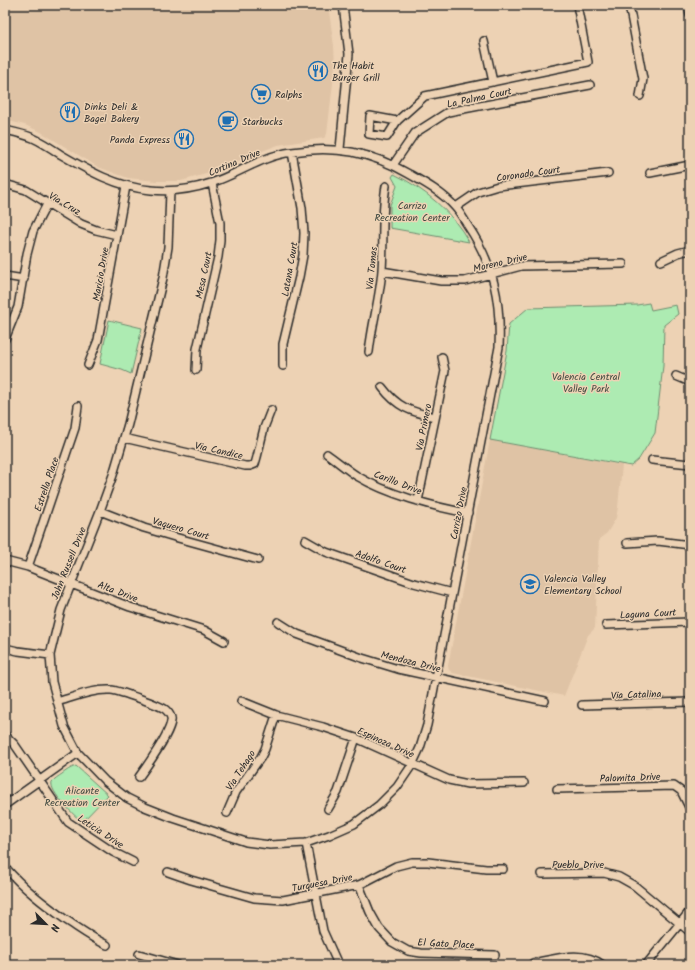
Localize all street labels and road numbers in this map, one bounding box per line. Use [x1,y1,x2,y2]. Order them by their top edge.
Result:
street label: La Palma Court [445,83,513,113]
street label: Cortina Drive [206,145,263,181]
street label: Coronado Court [495,162,561,186]
street label: Via Cruz [45,188,84,220]
street label: Latana Court [277,240,303,298]
street label: Maricio Drive [88,245,114,302]
street label: Via Tomas [362,245,382,290]
street label: Moreno Drive [472,249,529,277]
street label: Mesa Court [191,250,217,300]
street label: Via Primero [412,402,436,452]
street label: Via Candice [193,438,245,464]
street label: Estrella Place [30,454,64,514]
street label: Carillo Drive [371,466,425,500]
street label: Carrizo Drive [446,485,472,541]
street label: Vaquero Court [150,513,211,545]
street label: John Russell Drive [47,524,91,602]
street label: Adolfo Court [353,546,408,578]
street label: Alta Drive [95,577,141,607]
street label: Laguna Court [620,605,677,623]
street label: Mendoza Drive [379,647,443,677]
street label: Via Catalina [611,686,662,704]
street label: Espinoza Drive [354,723,417,763]
street label: Via Tehago [222,747,260,794]
street label: Palomita Drive [599,769,661,787]
street label: Leticia Drive [74,811,127,853]
street label: Pueblo Drive [552,857,604,873]
street label: Turquesa Drive [291,869,354,897]
street label: El Gato Place [417,935,475,954]

